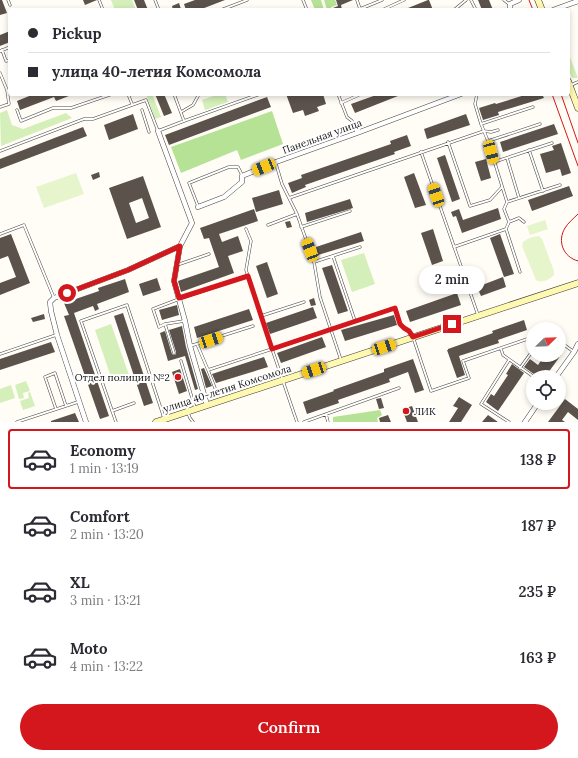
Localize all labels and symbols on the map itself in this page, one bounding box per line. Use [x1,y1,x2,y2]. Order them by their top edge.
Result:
street label: Панельная улица [281,116,364,157]
car [482,139,500,165]
car [251,157,277,177]
car [426,182,446,208]
car [300,237,320,263]
callout: 2 min [419,266,485,294]
route start [58,284,76,302]
route end [443,315,461,333]
north arrow [526,322,566,362]
car [198,331,224,349]
car [371,338,397,356]
car [301,361,327,379]
street label: улица 40-летия Комсомола [161,362,293,415]
place label: Отдел полиции №2 [75,371,170,384]
marker: Отдел полиции №2 [173,372,183,382]
place label: ЛИК [414,405,436,418]
marker: ЛИК [401,406,411,416]

